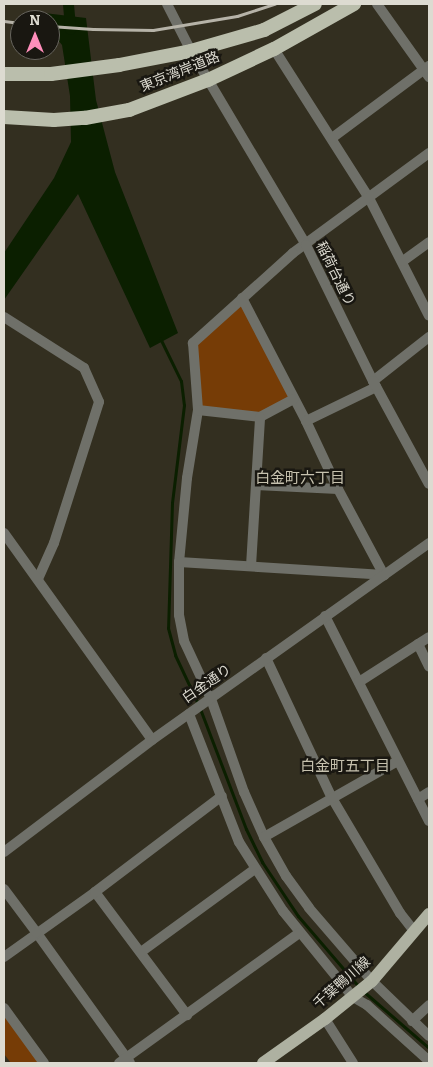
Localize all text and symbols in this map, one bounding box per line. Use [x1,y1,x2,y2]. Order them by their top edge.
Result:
north arrow [10,10,60,60]
text: N [30,12,40,29]
street label: 東京湾岸道路 [138,48,222,96]
street label: 稲荷台通り [312,239,358,309]
district label: 白金町六丁目 [255,470,345,488]
street label: 白金通り [179,661,235,707]
district label: 白金町五丁目 [300,758,390,776]
street label: 千葉鴨川線 [310,954,374,1012]

